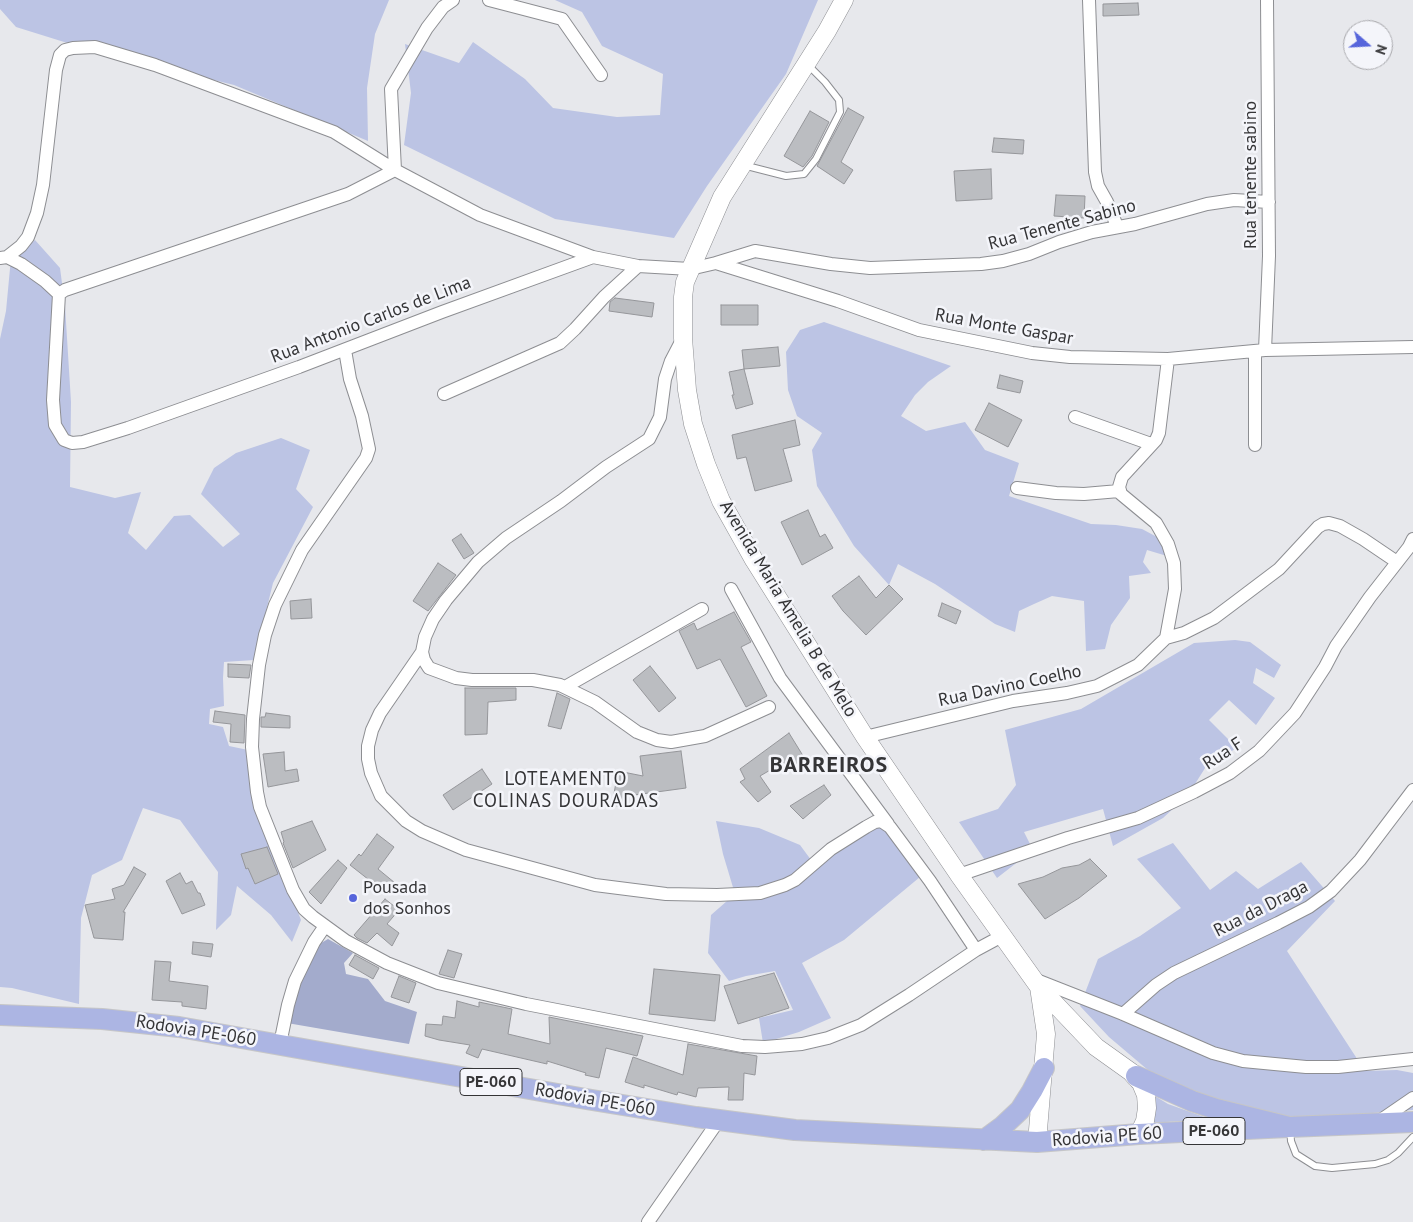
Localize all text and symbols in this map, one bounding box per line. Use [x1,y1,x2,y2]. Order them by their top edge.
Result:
north arrow [1343,20,1393,70]
text: N [1371,42,1391,57]
street label: Rua tenente sabino [1240,101,1262,249]
street label: Rua Tenente Sabino [986,195,1138,255]
street label: Rua Antonio Carlos de Lima [268,272,474,368]
street label: Rua Monte Gaspar [933,304,1075,350]
street label: Avenida Maria Amelia B de Melo [715,497,861,721]
street label: Rua Davino Coelho [937,660,1083,712]
street label: Rua F [1199,733,1247,775]
district label: BARREIROS [769,753,889,779]
district label: LOTEAMENTO COLINAS DOURADAS [471,769,661,813]
street label: Rua da Draga [1210,876,1312,942]
place label: Pousada dos Sonhos [363,877,451,920]
marker: Pousada dos Sonhos [347,892,359,904]
street label: Rodovia PE-060 [134,1011,258,1051]
road number: PE-060 [460,1068,522,1096]
street label: Rodovia PE-060 [533,1079,657,1121]
road number: PE-060 [1183,1118,1245,1144]
street label: Rodovia PE 60 [1051,1122,1163,1152]

